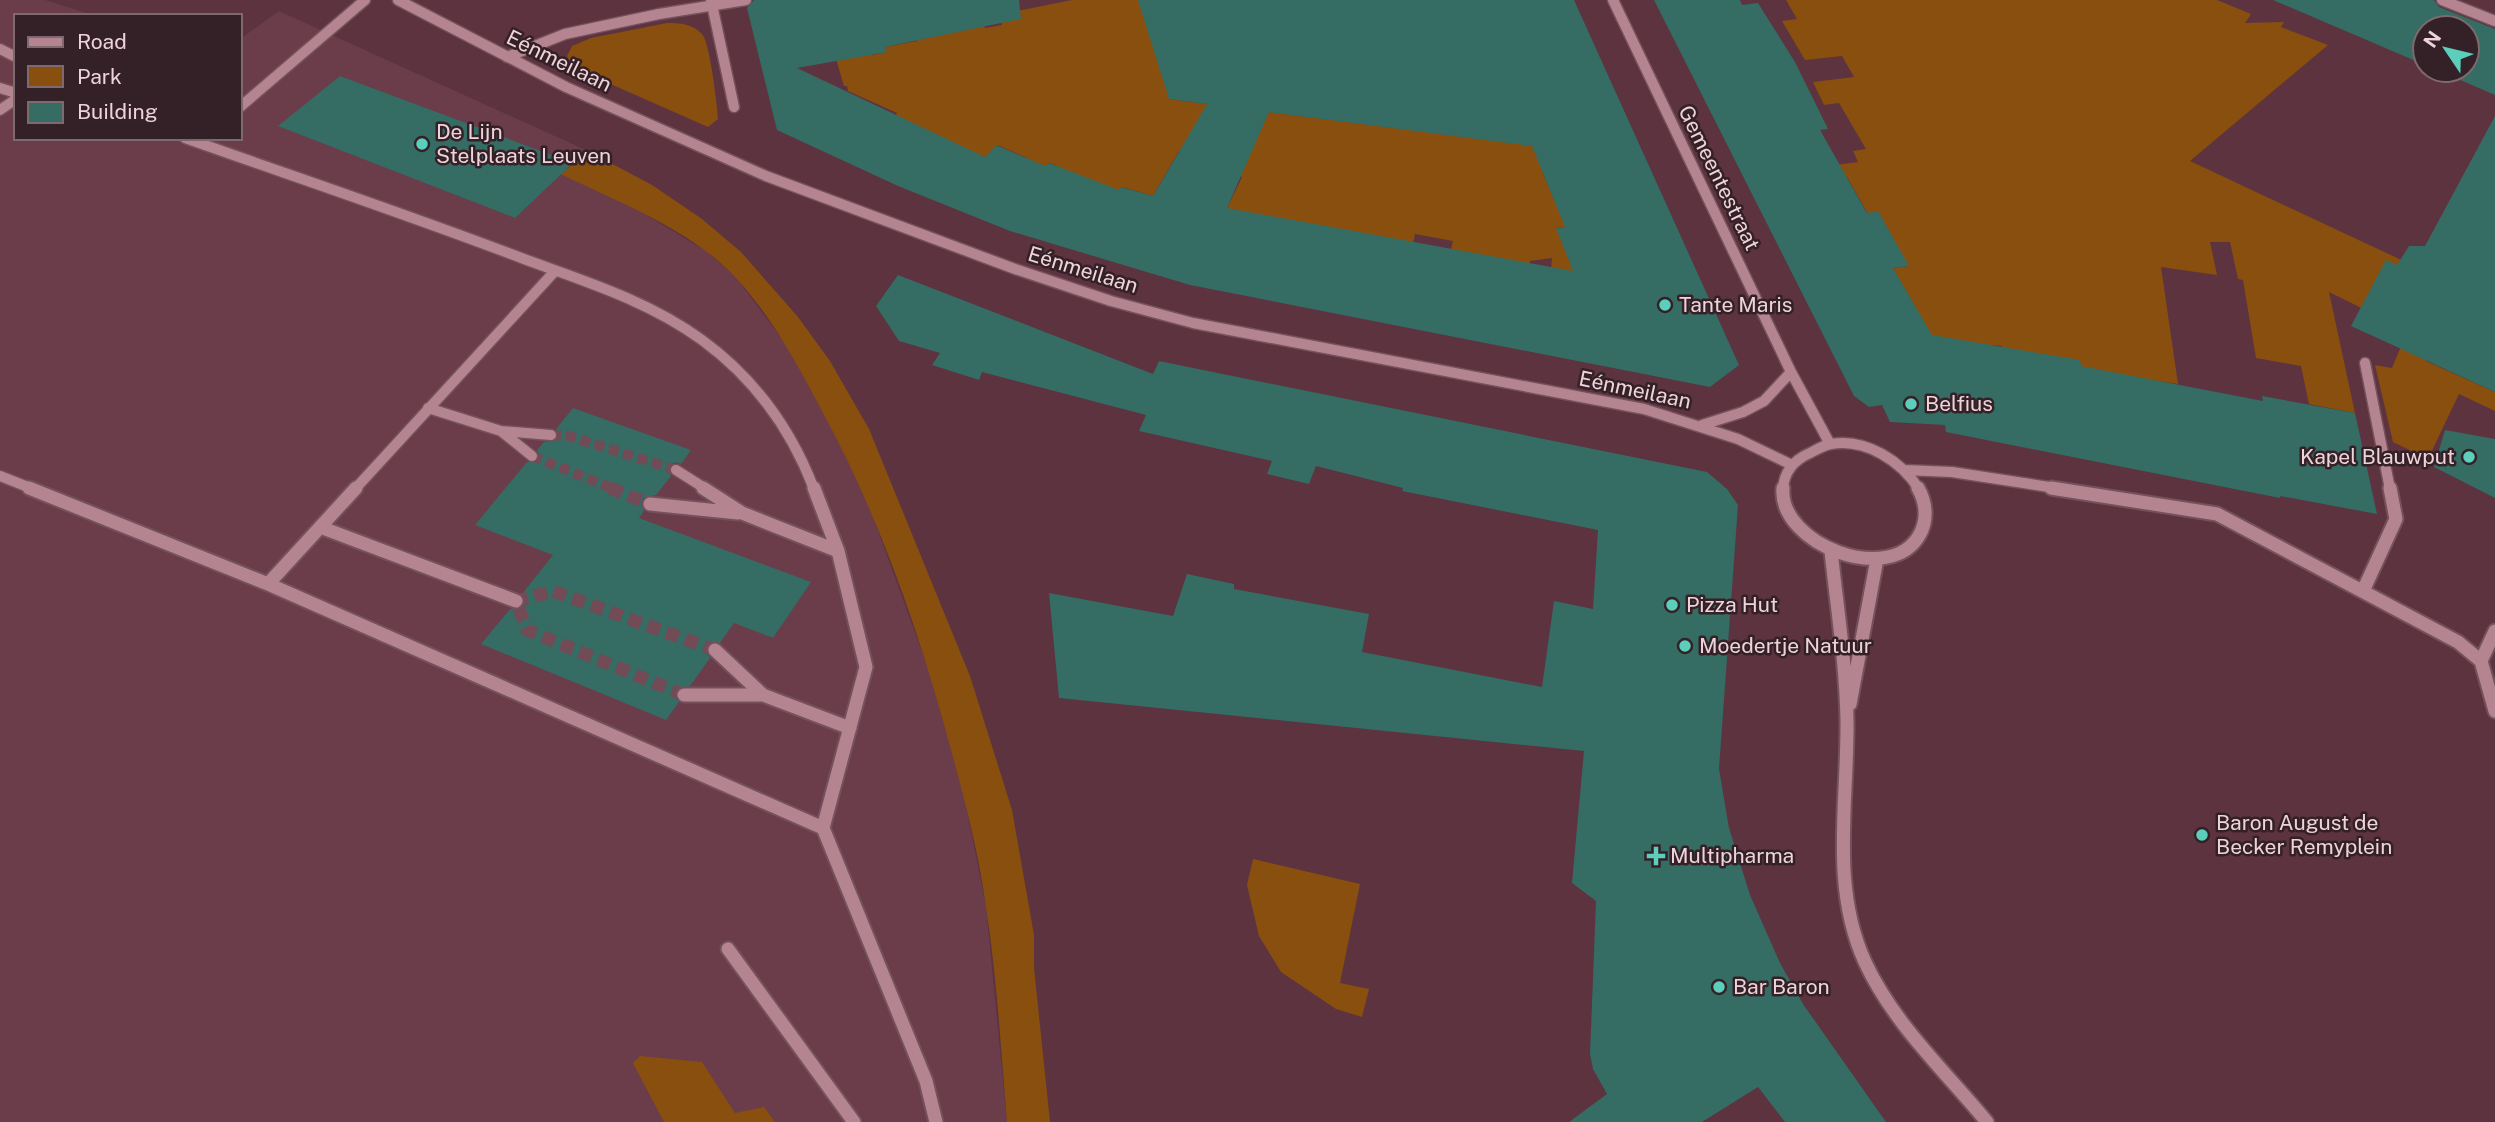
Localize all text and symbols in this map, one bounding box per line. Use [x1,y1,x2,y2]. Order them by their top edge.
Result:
legend [14,14,242,140]
north arrow [2411,14,2481,84]
street label: Eénmeilaan [503,24,616,97]
text: N [2419,27,2445,52]
text: Road [77,29,127,54]
text: Park [77,64,122,89]
text: Building [77,99,158,124]
street label: Gemeentestraat [1674,101,1765,254]
place label: De Lijn Stelplaats Leuven [436,119,611,168]
marker: De Lijn Stelplaats Leuven [414,136,430,152]
street label: Eénmeilaan [1025,241,1141,298]
place label: Tante Maris [1679,292,1792,317]
marker: Tante Maris [1657,297,1673,313]
street label: Eénmeilaan [1577,365,1693,414]
place label: Belfius [1925,391,1993,416]
marker: Belfius [1903,396,1919,412]
place label: Kapel Blauwput [2300,444,2455,469]
marker: Kapel Blauwput [2461,449,2477,465]
place label: Pizza Hut [1686,592,1778,617]
marker: Pizza Hut [1664,597,1680,613]
place label: Moedertje Natuur [1699,633,1872,658]
marker: Moedertje Natuur [1677,638,1693,654]
place label: Baron August de Becker Remyplein [2216,810,2392,859]
marker: Baron August de Becker Remyplein [2194,827,2210,843]
place label: Multipharma [1670,843,1794,868]
marker: Multipharma [1648,848,1664,864]
place label: Bar Baron [1733,974,1830,999]
marker: Bar Baron [1711,979,1727,995]

